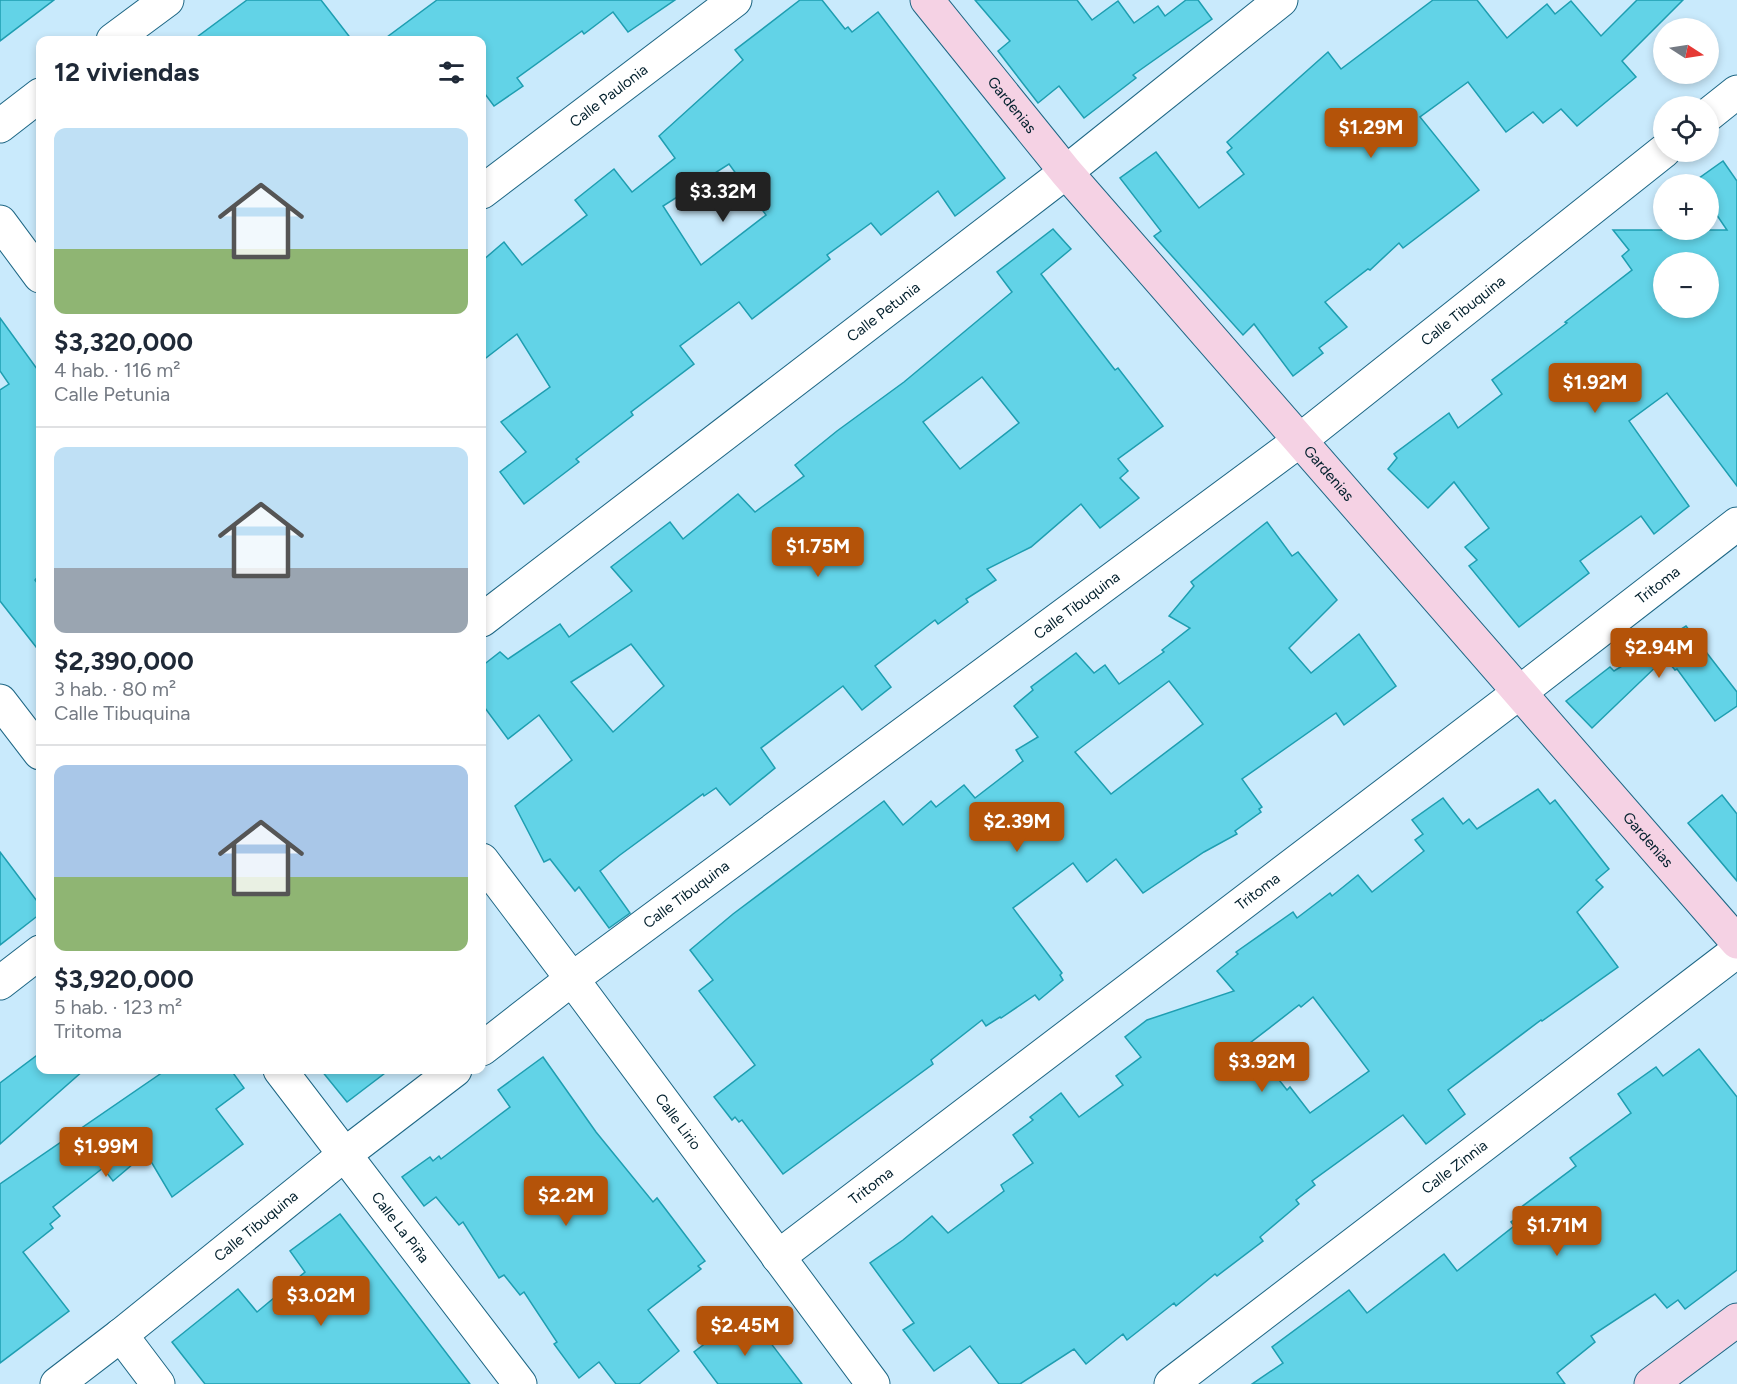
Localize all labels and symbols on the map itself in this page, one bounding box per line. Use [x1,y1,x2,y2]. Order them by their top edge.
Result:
north arrow [1653,18,1719,84]
street label: Calle Paulonia [566,61,651,131]
street label: Gardenias [984,73,1040,137]
pin: $1.29M [1322,108,1420,159]
pin: $3.32M [674,172,772,223]
street label: Calle Tibuquina [1417,272,1509,350]
street label: Calle Petunia [843,278,924,346]
pin: $1.92M [1546,363,1644,414]
street label: Gardenias [1300,442,1358,505]
pin: $1.75M [769,527,867,578]
street label: Tritoma [1632,563,1684,608]
street label: Calle Tibuquina [1030,568,1123,643]
pin: $2.94M [1610,628,1708,679]
pin: $2.39M [968,802,1066,853]
street label: Gardenias [1619,808,1677,871]
street label: Calle Tibuquina [640,857,733,932]
street label: Tritoma [1232,869,1283,914]
pin: $3.92M [1213,1042,1311,1093]
street label: Calle Lirio [651,1090,705,1154]
pin: $1.99M [57,1127,155,1178]
street label: Calle Zinnia [1418,1136,1491,1198]
street label: Tritoma [845,1164,897,1209]
pin: $2.2M [524,1176,608,1227]
street label: Calle Tibuquina [210,1187,301,1265]
street label: Calle La Piña [367,1188,433,1266]
pin: $1.71M [1508,1206,1606,1257]
pin: $3.02M [272,1276,370,1327]
pin: $2.45M [696,1306,794,1357]

